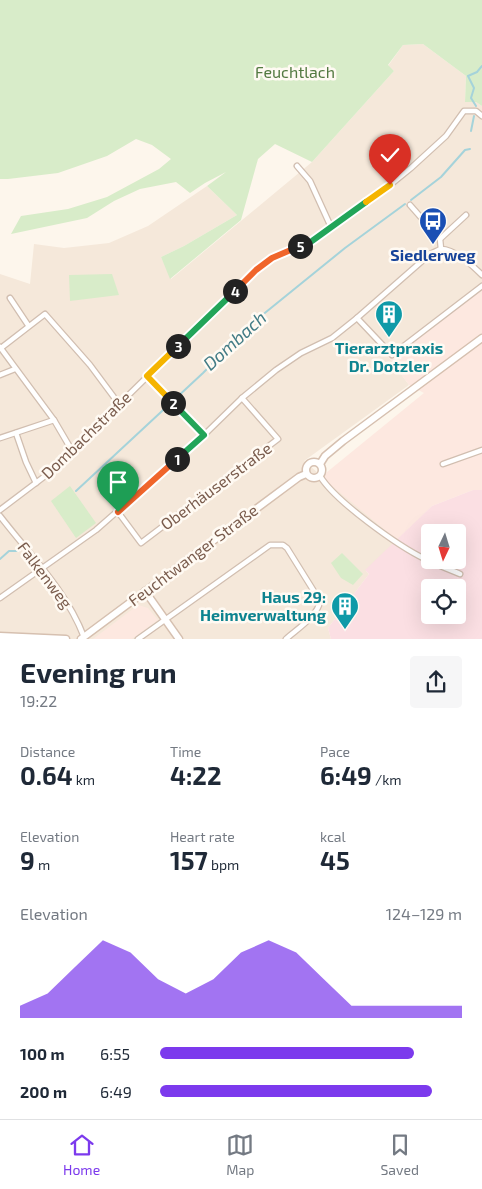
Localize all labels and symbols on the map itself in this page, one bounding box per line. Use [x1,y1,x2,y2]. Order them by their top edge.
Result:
park label: Feuchtlach [255,62,335,81]
pin [369,134,411,185]
bus stop icon: Siedlerweg [418,206,448,245]
pin: 5 [288,234,312,258]
place label: Siedlerweg [390,245,476,264]
pin: 4 [222,278,248,304]
building icon: Tierarztpraxis Dr. Dotzler [374,299,404,338]
water label: Dombach [198,306,270,374]
pin: 3 [166,334,190,358]
place label: Tierarztpraxis Dr. Dotzler [335,338,443,375]
street label: Dombachstraße [37,387,135,482]
pin: 2 [160,390,186,416]
street label: Oberhäuserstraße [156,438,275,533]
pin: 1 [164,446,190,472]
pin [97,461,139,512]
street label: Feuchtwanger Straße [124,500,261,609]
north arrow [421,524,466,569]
street label: Falkenweg [14,538,77,612]
place label: Haus 29: Heimverwaltung [200,587,327,624]
building icon: Haus 29: Heimverwaltung [330,591,360,630]

